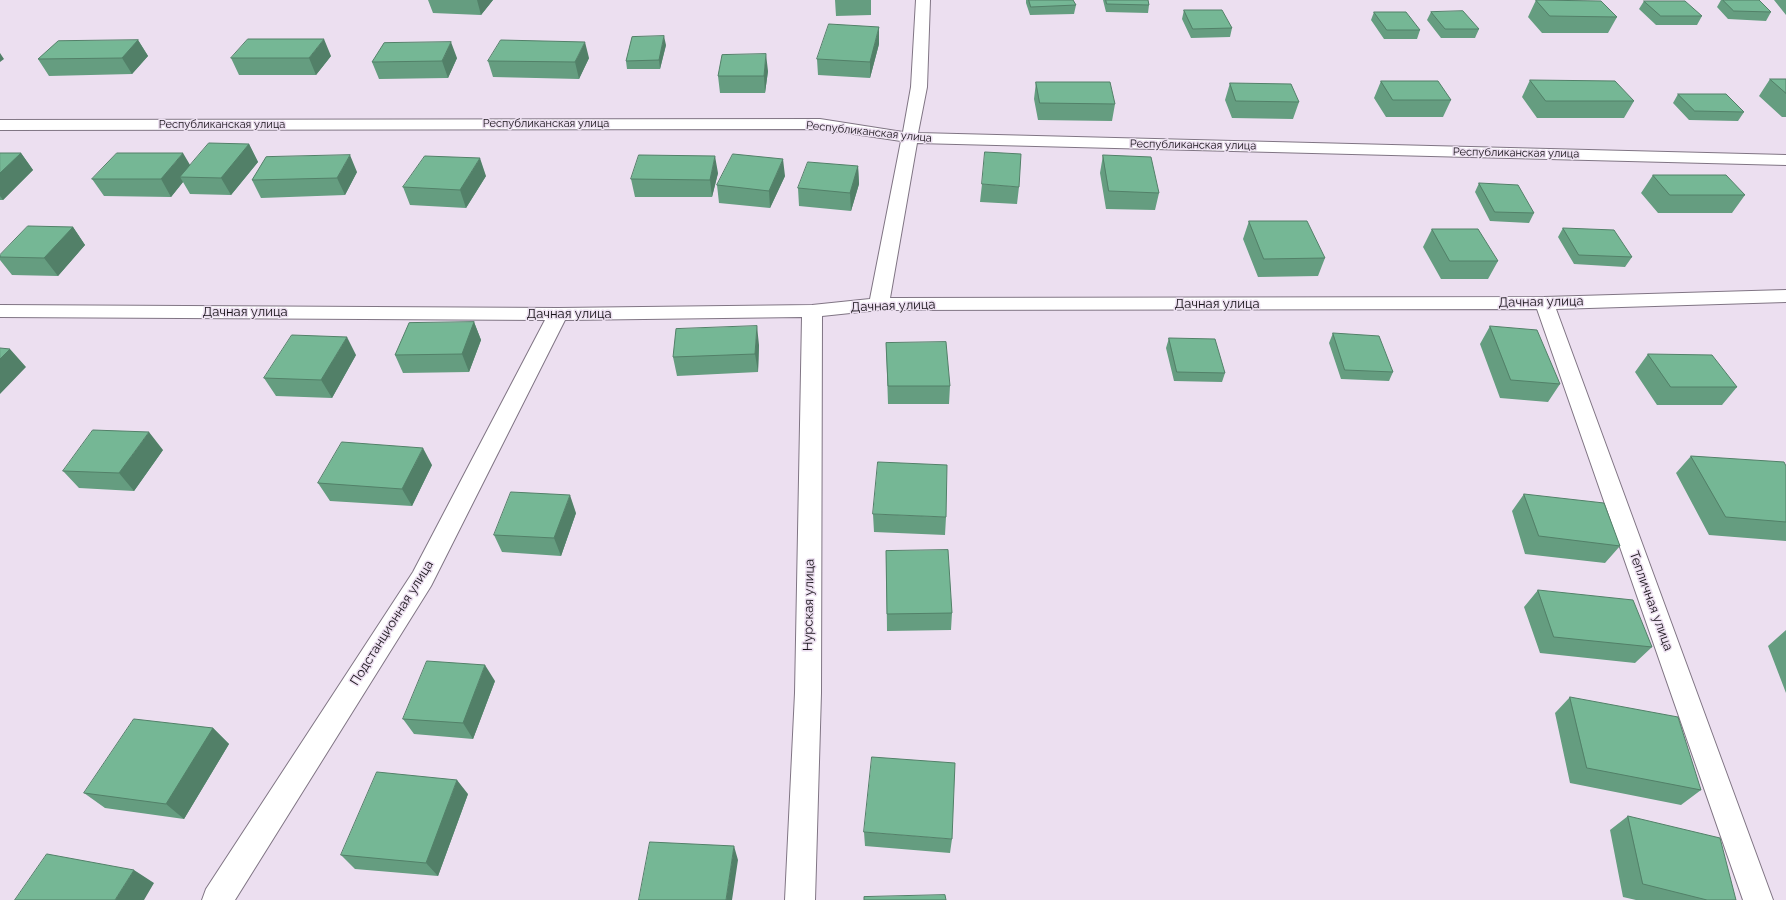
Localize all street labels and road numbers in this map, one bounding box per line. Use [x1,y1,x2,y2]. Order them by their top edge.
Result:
street label: Республиканская улица [483,117,609,131]
street label: Республиканская улица [159,118,285,132]
street label: Республиканская улица [805,119,933,145]
street label: Республиканская улица [1130,137,1256,153]
street label: Республиканская улица [1453,145,1579,161]
street label: Дачная улица [1498,293,1584,311]
street label: Дачная улица [1174,296,1260,312]
street label: Дачная улица [850,297,936,315]
street label: Дачная улица [202,304,288,320]
street label: Дачная улица [526,306,612,322]
street label: Тепличная улица [1626,549,1676,653]
street label: Подстанционная улица [347,558,437,688]
street label: Нурская улица [800,559,818,651]

